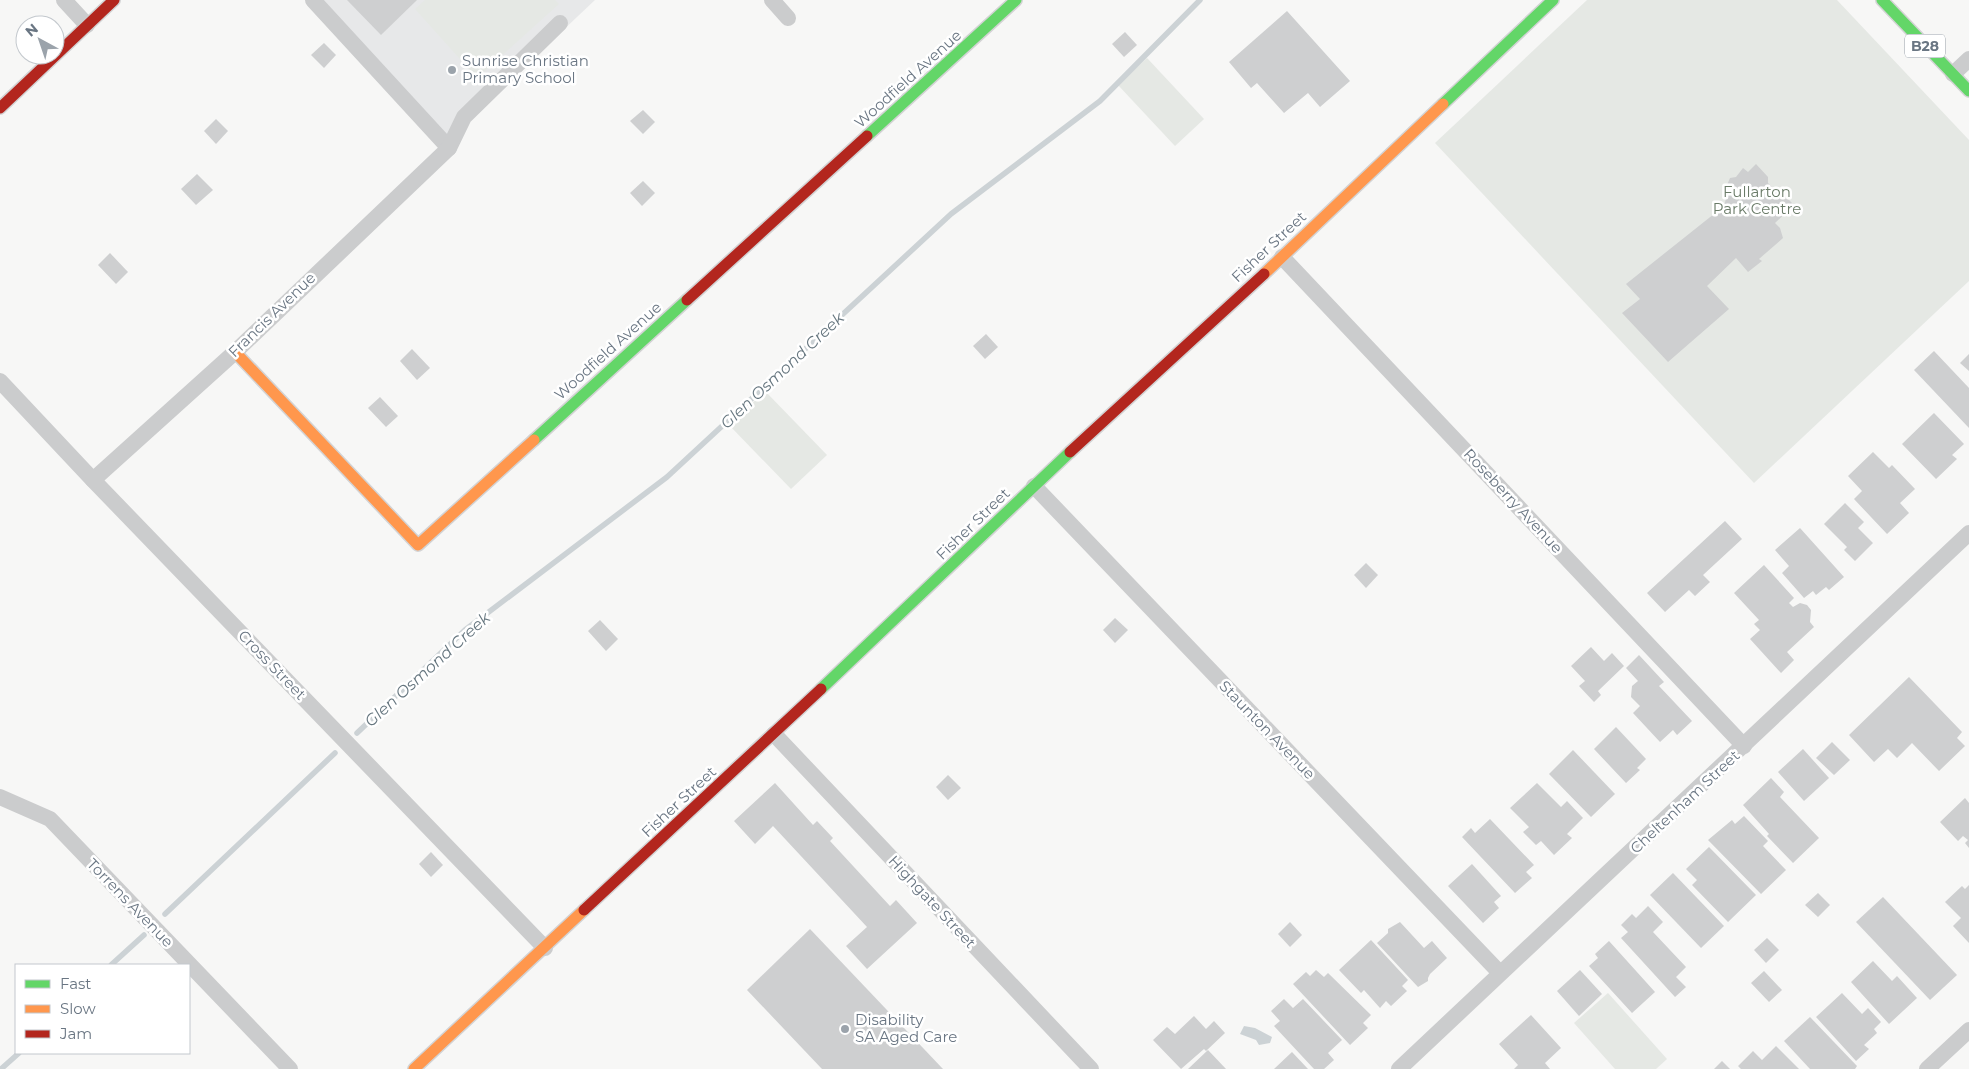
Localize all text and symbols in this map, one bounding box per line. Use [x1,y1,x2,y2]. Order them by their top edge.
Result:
north arrow [15,15,65,65]
text: N [22,20,42,41]
street label: Woodfield Avenue [850,26,965,132]
road number: B28 [1905,34,1945,58]
place label: Sunrise Christian Primary School [462,51,589,87]
marker: Sunrise Christian Primary School [446,64,458,76]
park label: Fullarton Park Centre [1713,182,1801,218]
street label: Fisher Street [1227,207,1310,286]
street label: Francis Avenue [224,268,319,361]
street label: Woodfield Avenue [550,298,665,404]
water label: Glen Osmond Creek [717,307,849,433]
street label: Roseberry Avenue [1460,444,1567,557]
street label: Fisher Street [932,484,1014,564]
water label: Glen Osmond Creek [361,607,495,731]
street label: Cross Street [234,626,310,704]
street label: Staunton Avenue [1215,676,1319,783]
street label: Cheltenham Street [1626,746,1743,857]
street label: Fisher Street [637,762,720,841]
street label: Highgate Street [885,851,980,952]
street label: Torrens Avenue [83,854,177,951]
legend [15,964,190,1054]
text: Fast [60,974,91,993]
text: Slow [60,999,96,1018]
place label: Disability SA Aged Care [855,1010,957,1046]
marker: Disability SA Aged Care [839,1023,851,1035]
text: Jam [59,1024,92,1043]

